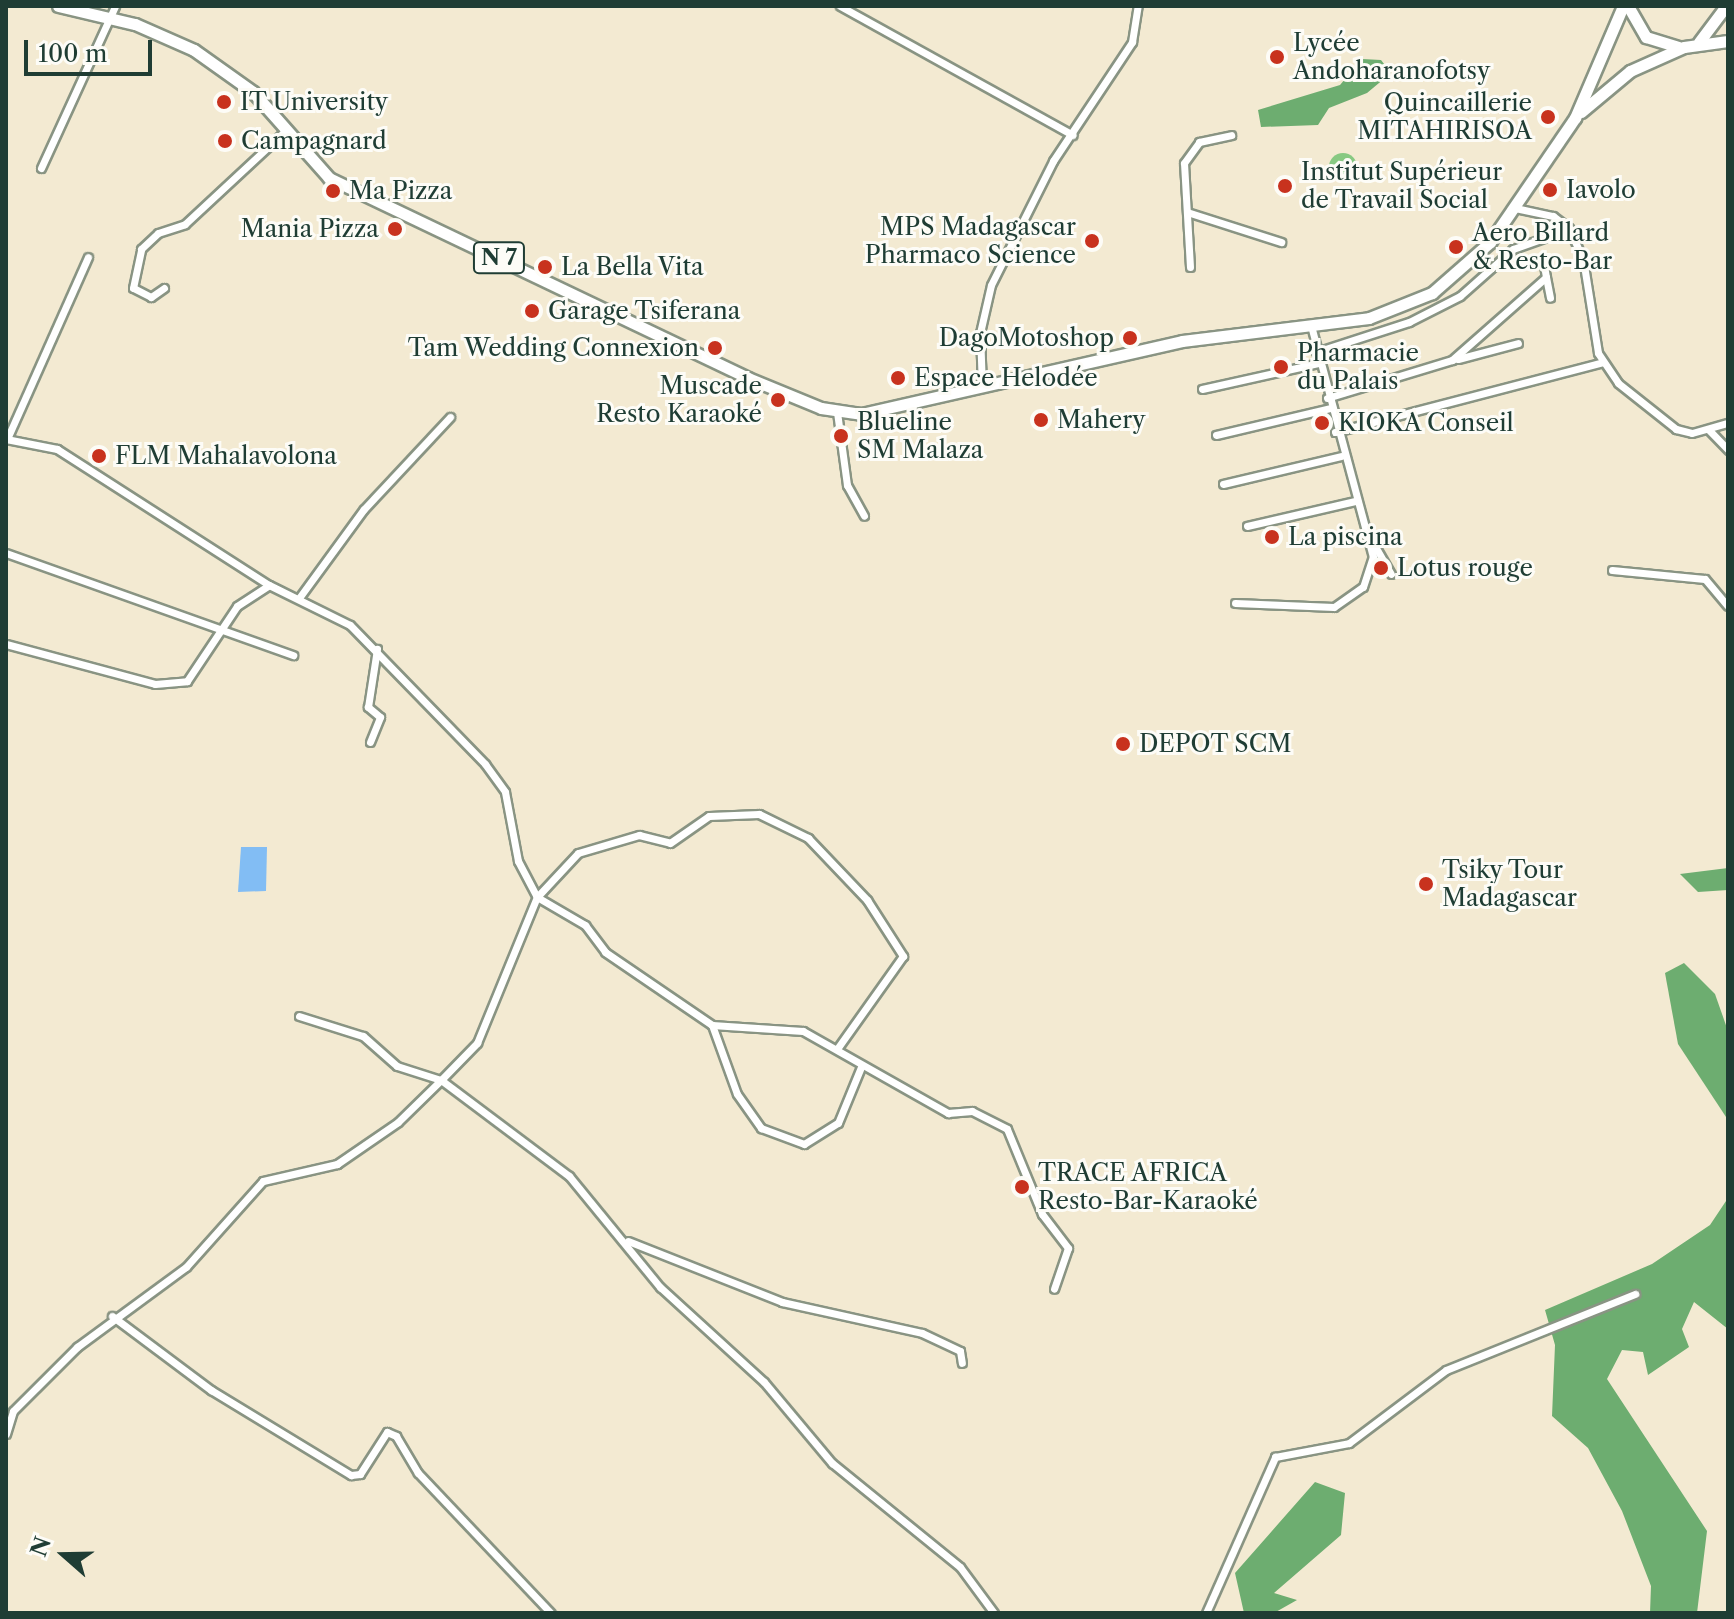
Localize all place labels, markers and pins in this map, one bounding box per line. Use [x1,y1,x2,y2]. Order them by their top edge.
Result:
place label: Lycée Andoharanofotsy [1293,29,1490,85]
marker: Lycée Andoharanofotsy [1268,48,1286,66]
place label: IT University [240,88,389,116]
place label: Quincaillerie MITAHIRISOA [1357,89,1532,145]
marker: IT University [215,93,233,111]
marker: Quincaillerie MITAHIRISOA [1539,108,1557,126]
place label: Campagnard [241,127,387,155]
marker: Campagnard [216,132,234,150]
place label: Institut Supérieur de Travail Social [1301,158,1502,214]
place label: Iavolo [1566,176,1636,204]
place label: Ma Pizza [349,177,453,205]
marker: Institut Supérieur de Travail Social [1276,177,1294,195]
marker: Iavolo [1541,181,1559,199]
marker: Ma Pizza [324,182,342,200]
place label: MPS Madagascar Pharmaco Science [865,213,1076,269]
place label: Mania Pizza [240,215,379,243]
place label: Aero Billard & Resto-Bar [1472,219,1612,275]
marker: Mania Pizza [386,220,404,238]
marker: MPS Madagascar Pharmaco Science [1083,232,1101,250]
marker: Aero Billard & Resto-Bar [1447,238,1465,256]
place label: La Bella Vita [561,253,705,281]
marker: La Bella Vita [536,258,554,276]
place label: Garage Tsiferana [548,297,741,325]
marker: Garage Tsiferana [523,302,541,320]
place label: DagoMotoshop [939,324,1114,352]
marker: DagoMotoshop [1121,329,1139,347]
place label: Tam Wedding Connexion [407,334,699,362]
marker: Tam Wedding Connexion [706,339,724,357]
place label: Pharmacie du Palais [1297,339,1419,395]
marker: Pharmacie du Palais [1272,358,1290,376]
place label: Espace Helodée [914,364,1098,392]
marker: Espace Helodée [889,369,907,387]
place label: Muscade Resto Karaoké [596,372,762,428]
marker: Muscade Resto Karaoké [769,391,787,409]
place label: Mahery [1057,406,1146,434]
place label: Blueline SM Malaza [857,408,984,464]
place label: KIOKA Conseil [1338,409,1515,437]
marker: Mahery [1032,411,1050,429]
marker: KIOKA Conseil [1313,414,1331,432]
marker: Blueline SM Malaza [832,427,850,445]
place label: FLM Mahalavolona [115,442,337,470]
marker: FLM Mahalavolona [90,447,108,465]
place label: La piscina [1288,523,1403,551]
marker: La piscina [1263,528,1281,546]
place label: Lotus rouge [1397,554,1533,582]
marker: Lotus rouge [1372,559,1390,577]
place label: DEPOT SCM [1139,730,1292,758]
marker: DEPOT SCM [1114,735,1132,753]
place label: Tsiky Tour Madagascar [1442,856,1577,912]
marker: Tsiky Tour Madagascar [1417,875,1435,893]
place label: TRACE AFRICA Resto-Bar-Karaoké [1038,1159,1258,1215]
marker: TRACE AFRICA Resto-Bar-Karaoké [1013,1178,1031,1196]

